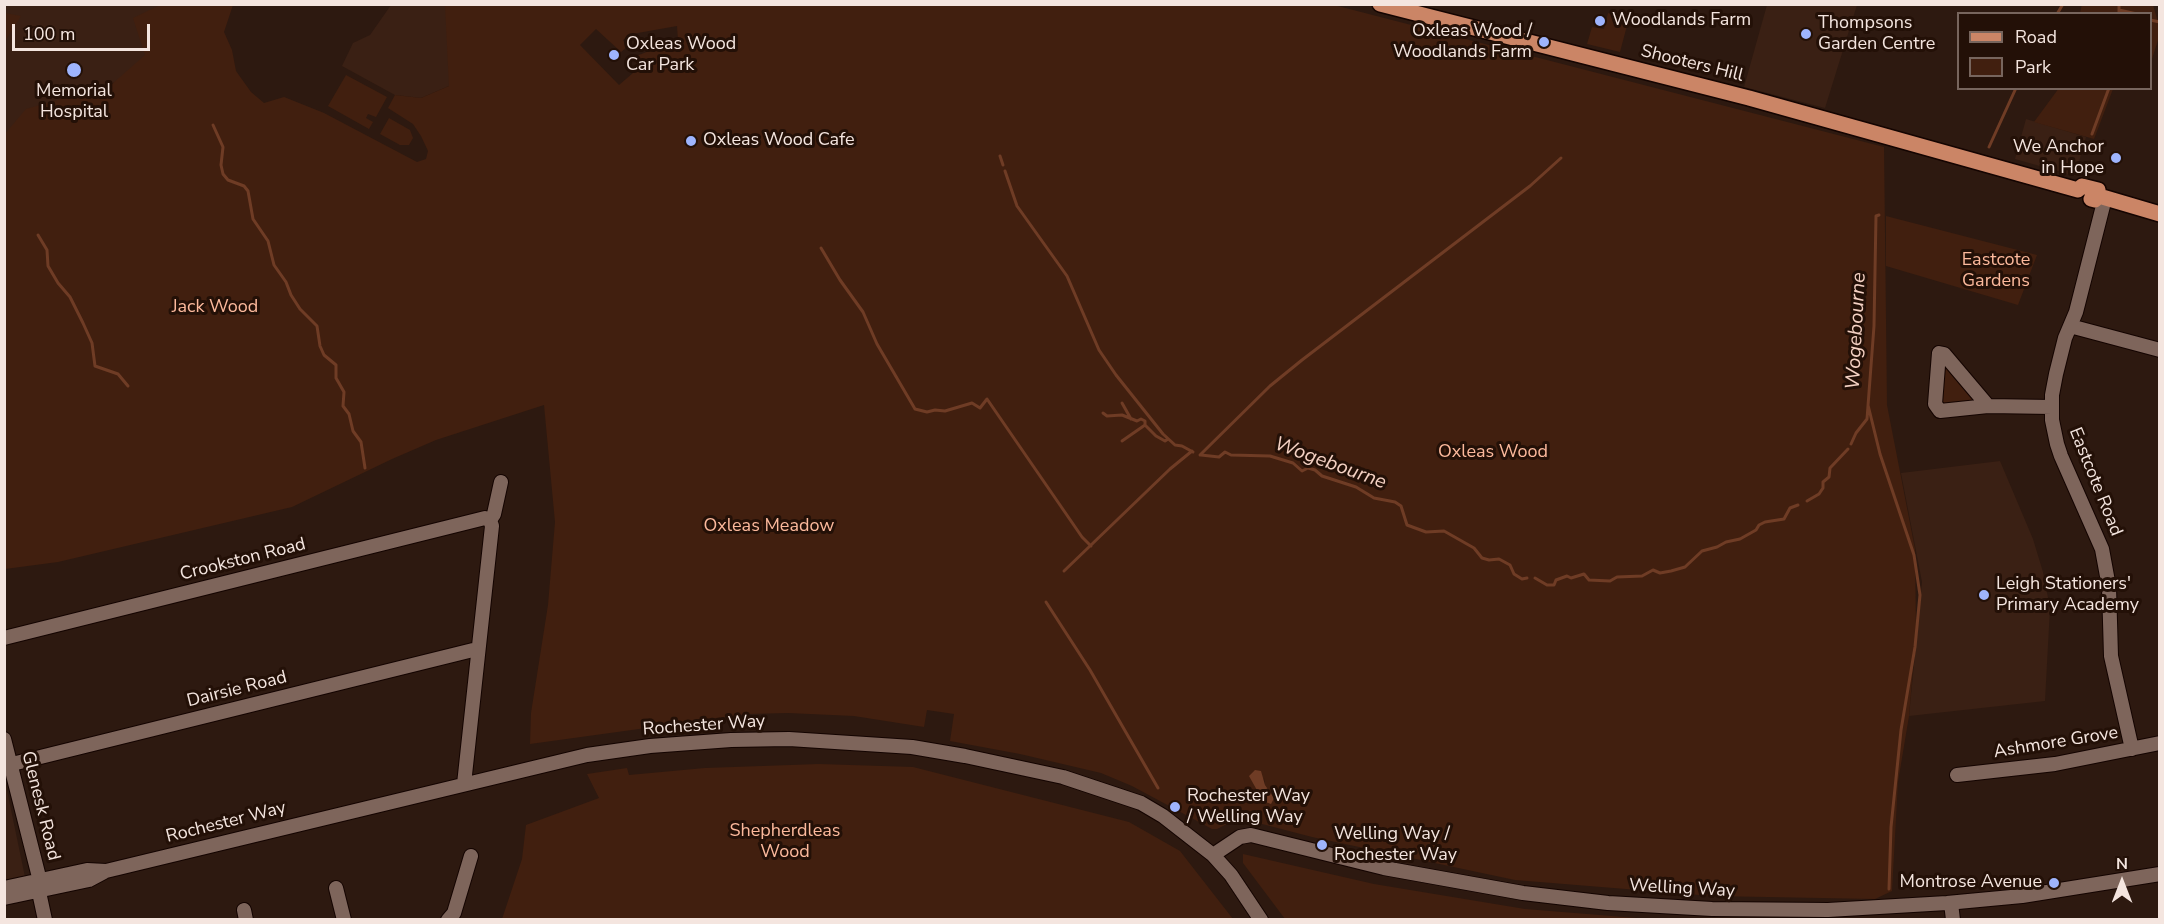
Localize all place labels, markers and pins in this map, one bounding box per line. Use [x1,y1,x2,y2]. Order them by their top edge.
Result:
place label: Woodlands Farm [1612,10,1751,32]
place label: Thompsons Garden Centre [1818,13,1935,56]
marker: Woodlands Farm [1593,14,1607,28]
place label: Oxleas Wood / Woodlands Farm [1393,21,1532,63]
marker: Thompsons Garden Centre [1799,27,1813,41]
place label: Oxleas Wood Car Park [626,34,736,76]
marker: Oxleas Wood / Woodlands Farm [1537,35,1551,49]
marker: Oxleas Wood Car Park [607,48,621,62]
marker: Memorial Hospital [65,61,83,79]
place label: Memorial Hospital [36,81,112,124]
place label: Oxleas Wood Cafe [703,130,854,152]
marker: Oxleas Wood Cafe [684,134,698,148]
place label: We Anchor in Hope [2013,137,2104,180]
marker: We Anchor in Hope [2109,151,2123,165]
place label: Leigh Stationers' Primary Academy [1996,574,2139,616]
marker: Leigh Stationers' Primary Academy [1977,588,1991,602]
place label: Rochester Way / Welling Way [1187,786,1310,828]
marker: Rochester Way / Welling Way [1168,800,1182,814]
place label: Welling Way / Rochester Way [1334,824,1457,866]
marker: Welling Way / Rochester Way [1315,838,1329,852]
place label: Montrose Avenue [1900,872,2042,894]
marker: Montrose Avenue [2047,876,2061,890]

